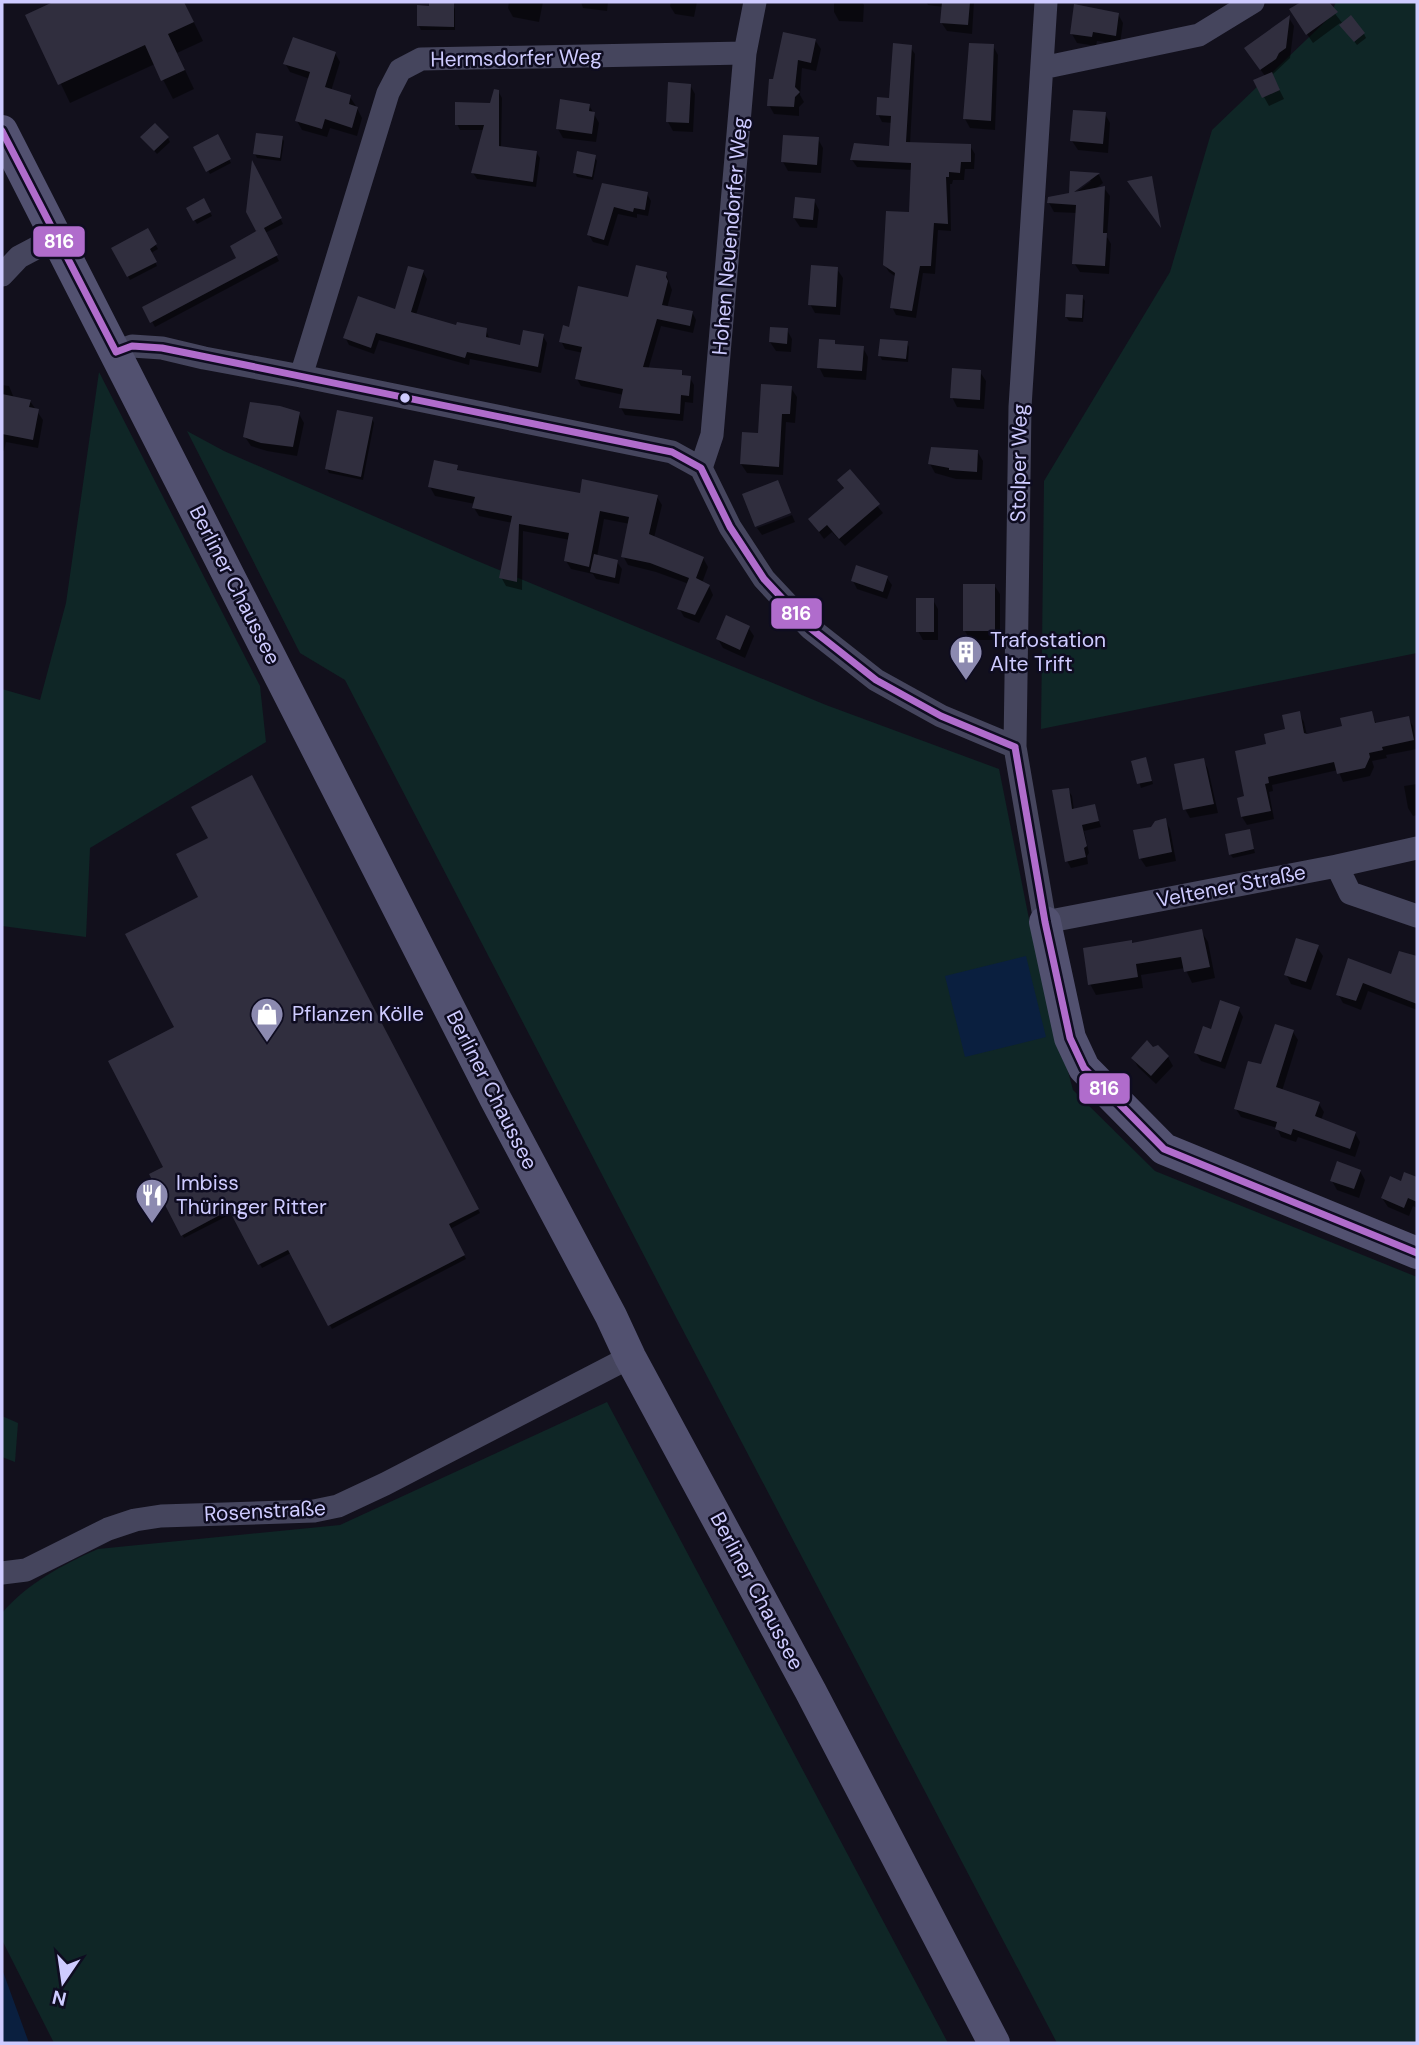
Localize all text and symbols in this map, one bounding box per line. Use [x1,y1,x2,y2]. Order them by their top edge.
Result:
street label: Hermsdorfer Weg [430,43,602,73]
street label: Hohen Neuendorfer Weg [706,115,754,356]
line badge: 816 [32,225,86,258]
text: 816 [44,229,74,254]
unlabelled marker [398,391,412,405]
street label: Stolper Weg [1004,403,1034,523]
street label: Berliner Chaussee [183,501,287,669]
line badge: 816 [770,597,823,630]
text: 816 [781,601,811,626]
place label: Trafostation Alte Trift [990,626,1106,678]
building icon: Trafostation Alte Trift [947,633,985,682]
street label: Veltener Straße [1154,858,1308,914]
shop icon: Pflanzen Kölle [248,995,286,1044]
place label: Pflanzen Kölle [292,1000,424,1028]
street label: Berliner Chaussee [440,1006,544,1174]
line badge: 816 [1078,1072,1131,1105]
text: 816 [1089,1076,1119,1101]
place label: Imbiss Thüringer Ritter [176,1169,327,1221]
restaurant icon: Imbiss Thüringer Ritter [133,1176,171,1225]
street label: Rosenstraße [203,1494,327,1528]
street label: Berliner Chaussee [704,1507,810,1675]
north arrow [28,1947,98,2017]
text: N [50,1984,69,2012]

